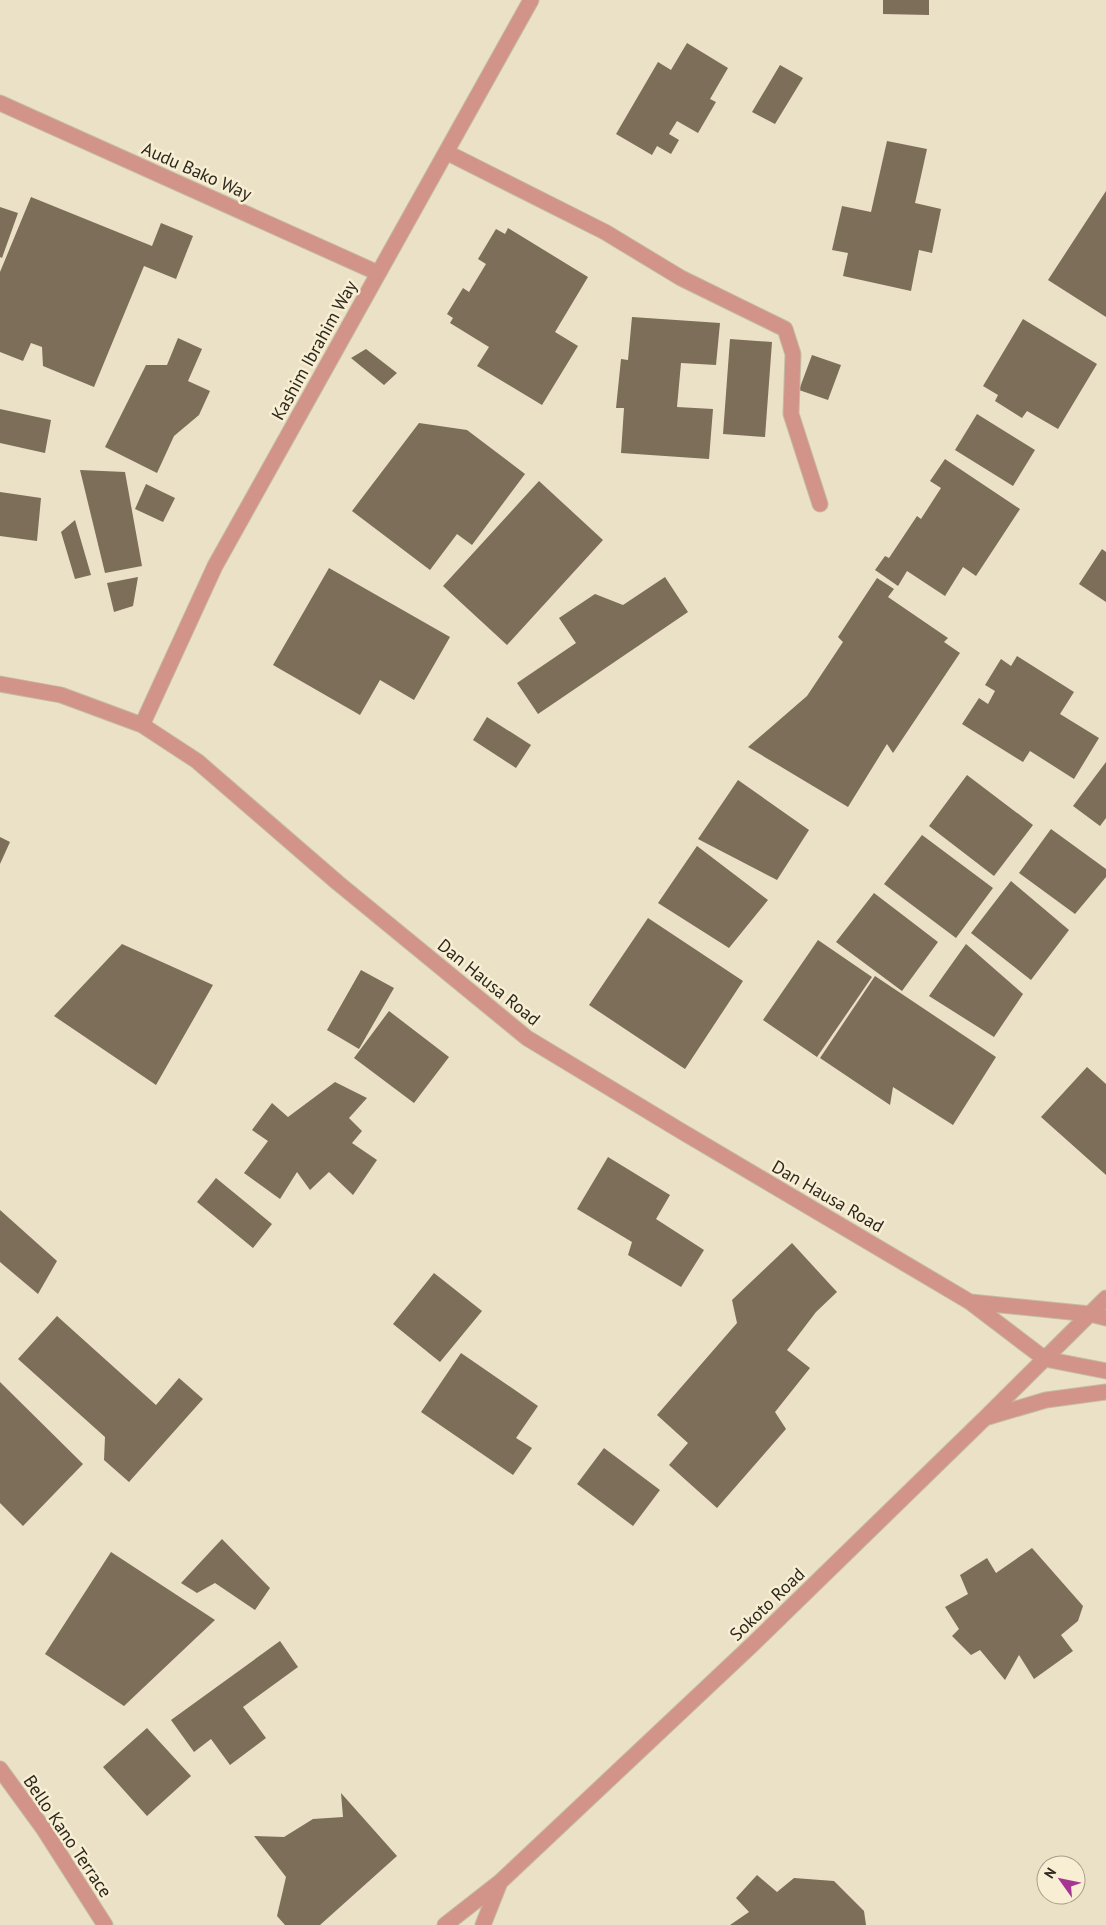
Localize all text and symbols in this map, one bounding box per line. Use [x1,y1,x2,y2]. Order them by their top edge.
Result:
street label: Audu Bako Way [138,137,256,206]
street label: Kashim Ibrahim Way [266,276,362,424]
street label: Dan Hausa Road [433,934,545,1030]
street label: Dan Hausa Road [768,1155,888,1237]
street label: Sokoto Road [725,1562,809,1646]
street label: Bello Kano Terrace [19,1770,117,1902]
north arrow [1036,1855,1086,1905]
text: N [1040,1864,1060,1882]

